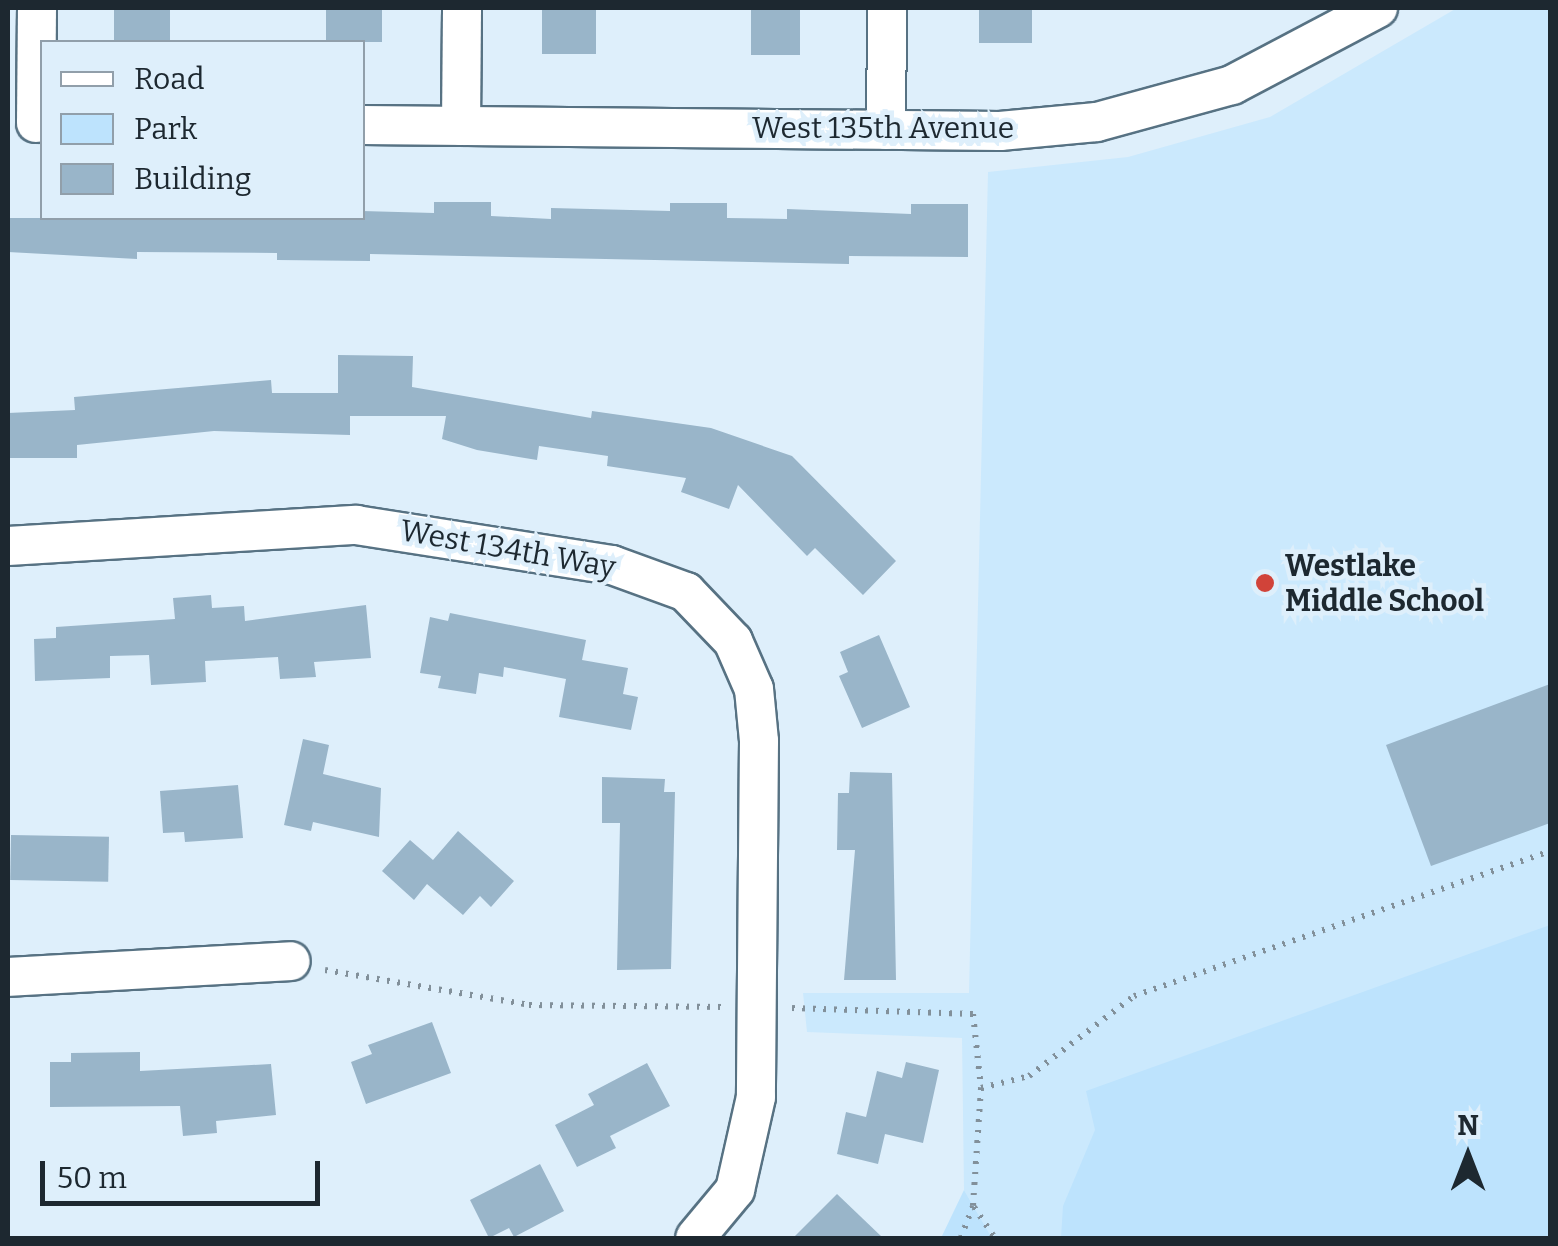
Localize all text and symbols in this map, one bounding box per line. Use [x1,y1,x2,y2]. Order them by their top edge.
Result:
legend [40,40,365,220]
text: Road [134,61,205,97]
street label: West 135th Avenue [752,110,1014,146]
text: Park [134,111,197,147]
text: Building [134,161,252,197]
street label: West 134th Way [398,512,618,586]
place label: Westlake Middle School [1285,548,1484,618]
marker: Westlake Middle School [1254,572,1276,594]
north arrow [1418,1106,1518,1206]
text: N [1457,1109,1479,1142]
scale bar [45,1141,325,1203]
text: 50 m [57,1160,127,1196]

